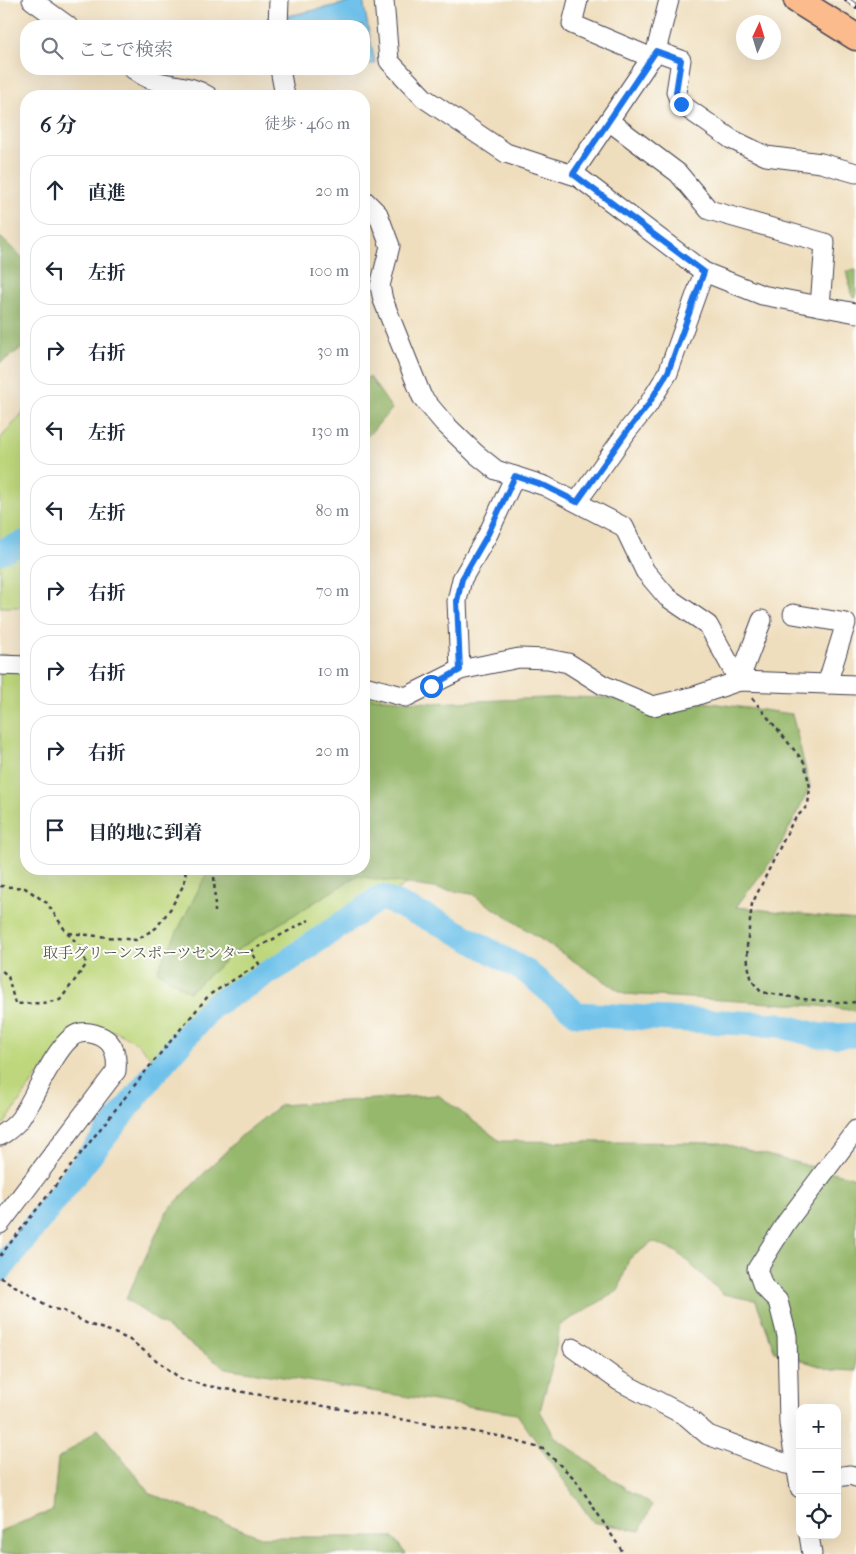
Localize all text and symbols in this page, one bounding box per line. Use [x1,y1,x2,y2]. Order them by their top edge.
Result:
north arrow [736,15,781,60]
search box [20,20,370,75]
icon: search [38,34,66,62]
text: ここで検索 [78,39,173,61]
route end [670,93,693,116]
text: 6 分 [40,113,77,137]
text: 徒歩 · 460 m [264,114,350,133]
icon: ahead [41,176,69,204]
text: 20 m [315,181,349,200]
text: 直進 [88,182,126,204]
icon: left [41,256,69,284]
text: 100 m [309,261,349,280]
text: 左折 [88,262,126,284]
icon: right [41,336,69,364]
text: 30 m [317,341,349,360]
text: 右折 [88,342,126,364]
icon: left [41,416,69,444]
text: 130 m [311,421,349,440]
text: 左折 [88,422,126,444]
icon: left [41,496,69,524]
text: 80 m [315,501,349,520]
text: 左折 [88,502,126,524]
icon: right [41,576,69,604]
text: 70 m [316,581,349,600]
text: 右折 [88,582,126,604]
icon: right [41,656,69,684]
text: 10 m [318,661,349,680]
text: 右折 [88,662,126,684]
route start [420,675,443,698]
icon: right [41,736,69,764]
text: 20 m [315,741,349,760]
text: 右折 [88,742,126,764]
icon: arrive [41,816,69,844]
text: 目的地に到着 [88,822,202,844]
park label: 取手グリーンスポーツセンター [43,944,251,962]
map controls [796,1404,841,1539]
button: + [796,1404,841,1449]
button: − [796,1449,841,1494]
button: locate [796,1494,841,1539]

